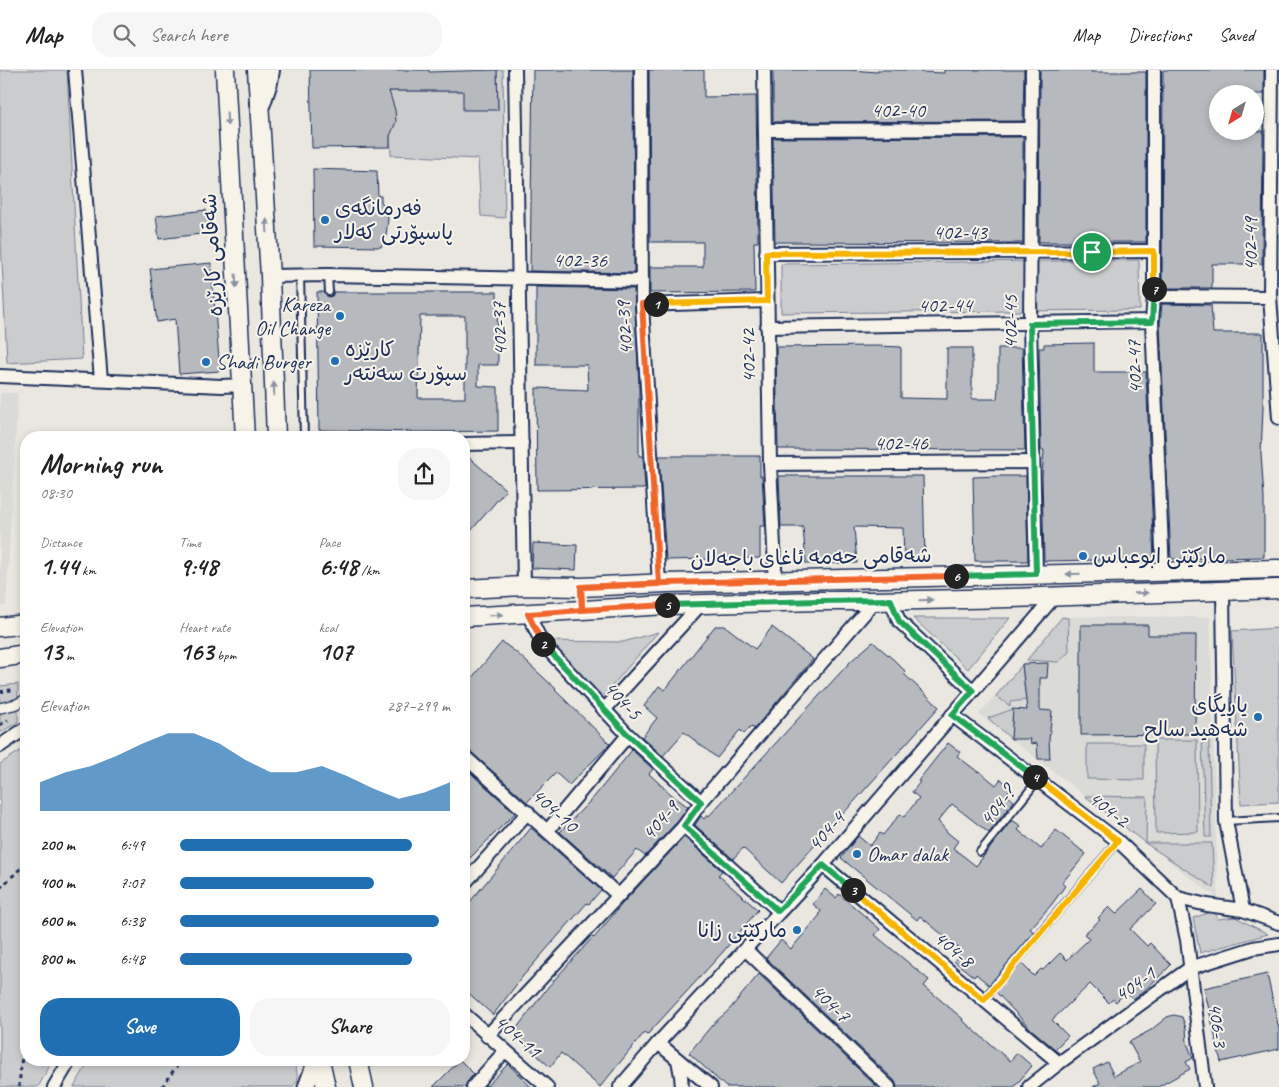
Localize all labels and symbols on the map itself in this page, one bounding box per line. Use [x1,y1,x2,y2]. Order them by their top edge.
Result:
north arrow [1209,85,1264,140]
street label: 402-40 [871,97,927,123]
one-way arrow [224,111,232,127]
street label: شەقامی کارێزە [196,193,229,317]
place label: فەرمانگەی پاسپۆرتی کەلار [333,195,453,246]
marker: فەرمانگەی پاسپۆرتی کەلار [319,214,331,226]
street label: 402-49 [1237,215,1263,271]
one-way arrow [263,218,271,234]
street label: 402-43 [933,219,989,245]
pin [1071,231,1113,273]
street label: 402-36 [553,247,608,273]
one-way arrow [233,273,241,289]
pin: 7 [1142,276,1166,302]
place label: Kareza Oil Change [255,291,332,341]
street label: 402-44 [918,291,975,318]
pin: 1 [644,292,668,316]
street label: 402-45 [997,293,1023,349]
street label: 402-39 [610,299,638,356]
street label: 402-37 [485,300,513,356]
marker: Kareza Oil Change [334,310,346,322]
street label: 402-42 [735,327,761,383]
place label: کارێزە سپۆرت سەنتەر [343,336,467,386]
street label: 402-47 [1120,338,1148,394]
place label: Shadi Burger [216,349,312,375]
marker: کارێزە سپۆرت سەنتەر [329,355,341,367]
marker: Shadi Burger [200,356,212,368]
one-way arrow [270,381,278,397]
street label: 402-46 [874,430,929,456]
street label: شەقامی حەمە ئاغای باجەلان [690,542,932,573]
place label: مارکێتی ابوعباس [1093,543,1226,570]
marker: مارکێتی ابوعباس [1077,550,1089,562]
pin: 6 [944,564,968,588]
one-way arrow [1065,570,1081,578]
one-way arrow [1133,589,1149,597]
pin: 5 [654,592,680,618]
one-way arrow [919,595,935,603]
one-way arrow [488,611,504,619]
pin: 2 [530,632,556,656]
street label: 404-5 [598,675,649,726]
place label: یاریگای شەهید سالح [1144,692,1248,743]
marker: یاریگای شەهید سالح [1252,711,1264,723]
pin: 4 [1022,764,1048,790]
street label: 404-? [973,778,1023,831]
street label: 404-10 [526,782,585,839]
street label: 404-2 [1083,785,1136,834]
street label: 404-9 [636,793,685,845]
street label: 404-4 [802,804,852,856]
place label: Omar dalak [867,841,949,867]
marker: Omar dalak [851,848,863,860]
pin: 3 [840,878,866,902]
place label: مارکێتی زانا [697,917,787,944]
marker: مارکێتی زانا [791,924,803,936]
street label: 404-8 [929,925,981,975]
street label: 404-1 [1109,959,1162,1008]
street label: 404-7 [806,978,857,1029]
street label: 406-3 [1202,1001,1234,1050]
street label: 404-11 [489,1008,548,1065]

